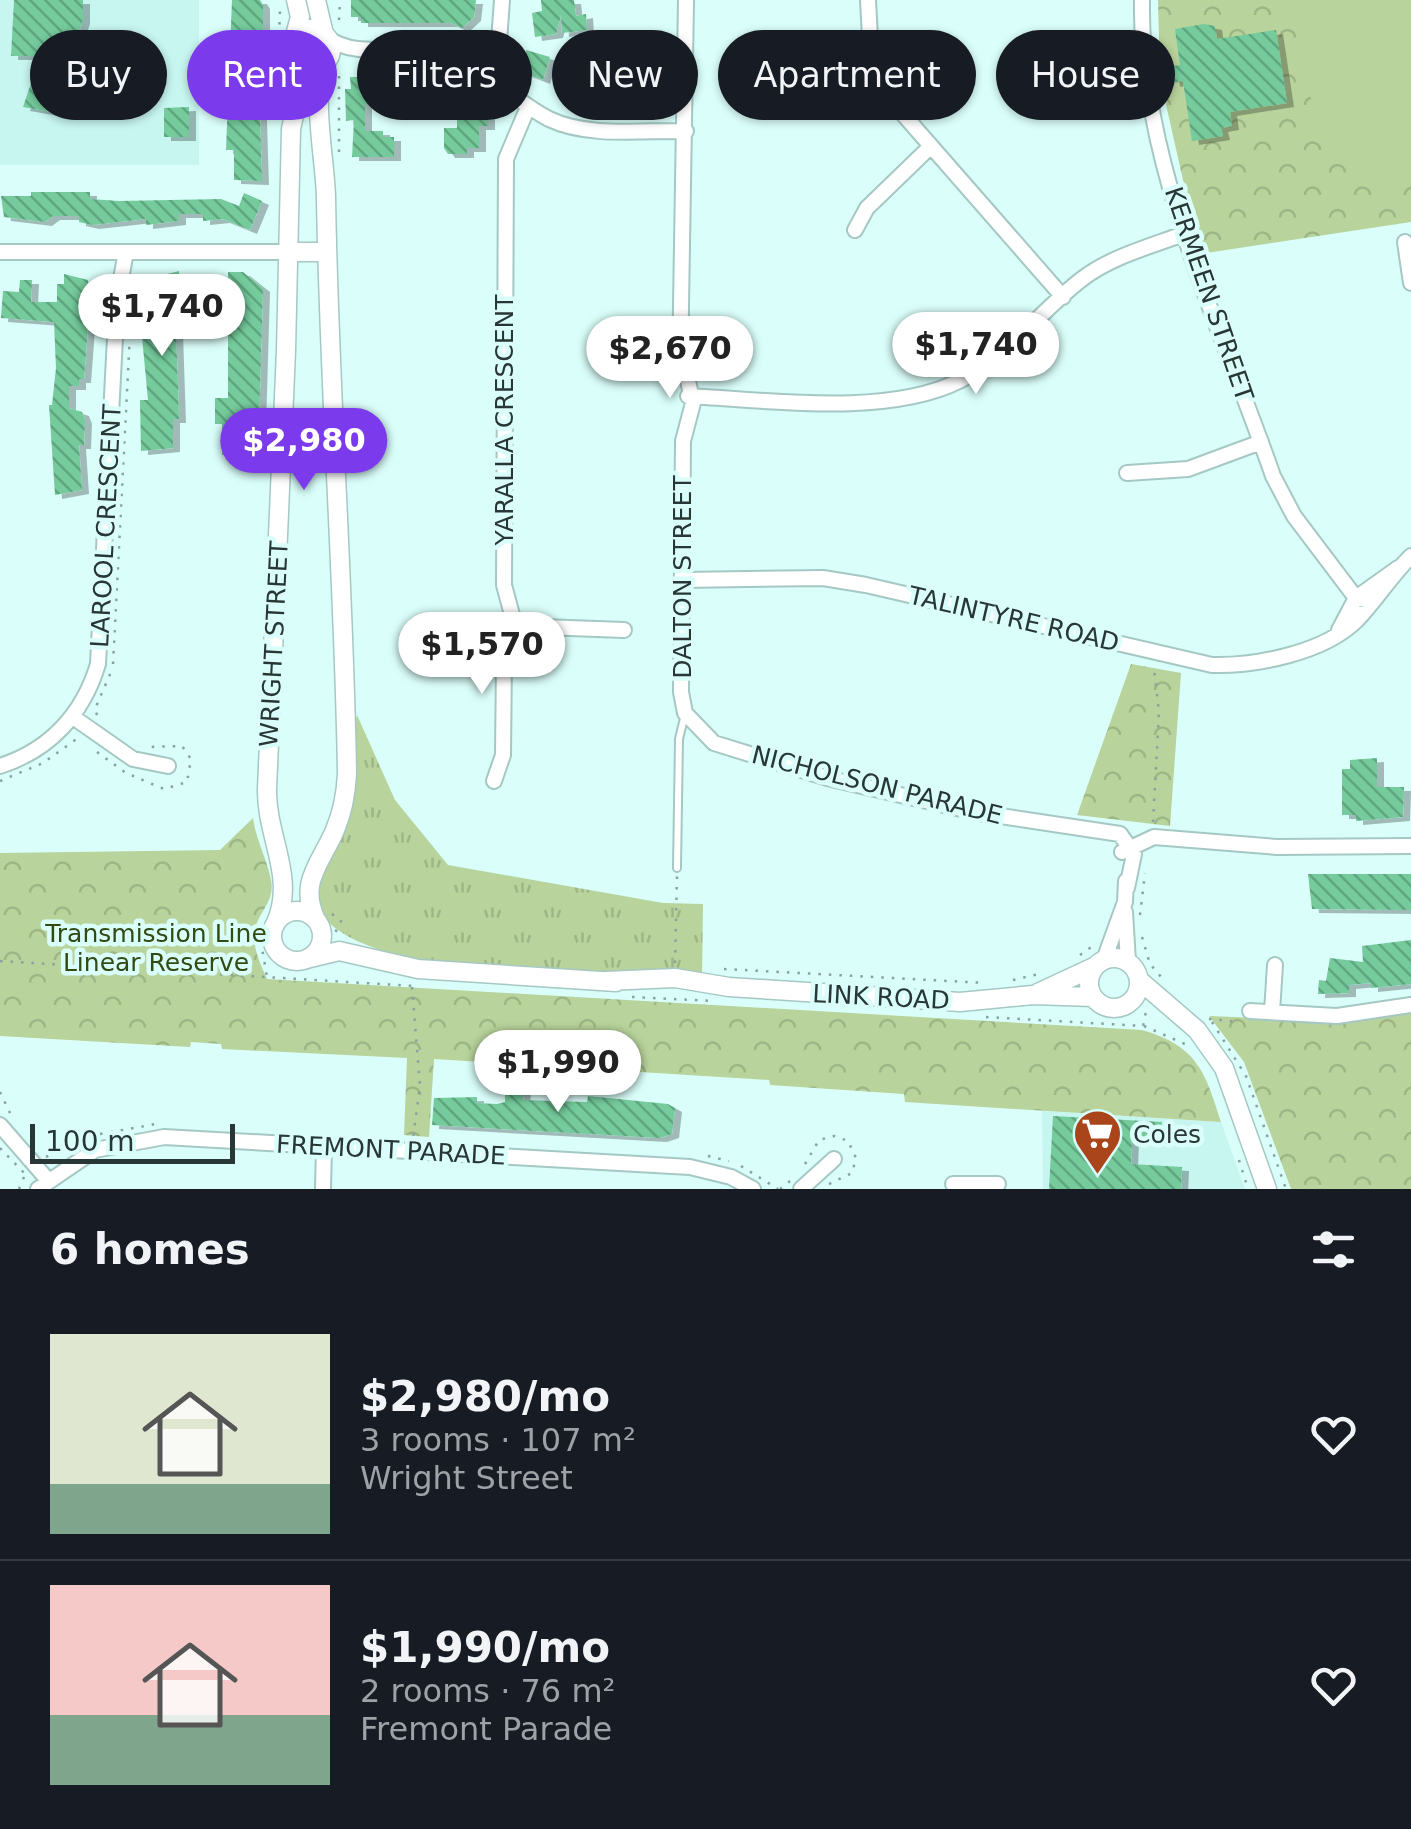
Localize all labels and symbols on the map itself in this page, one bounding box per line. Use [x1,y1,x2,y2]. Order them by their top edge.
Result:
street label: KERMEEN STREET [1159,183,1260,406]
pin: $1,740 [81,274,243,359]
street label: YARALLA CRESCENT [490,294,519,547]
pin: $1,740 [895,312,1057,397]
pin: $2,670 [589,316,751,401]
street label: LAROOL CRESCENT [85,403,127,649]
pin: $2,980 [223,408,385,493]
street label: DALTON STREET [668,475,697,679]
street label: WRIGHT STREET [254,540,294,748]
street label: TALINTYRE ROAD [905,580,1122,657]
pin: $1,570 [401,612,563,697]
street label: NICHOLSON PARADE [749,740,1005,830]
park label: Transmission Line Linear Reserve [44,919,267,977]
street label: LINK ROAD [812,979,950,1015]
pin: $1,990 [477,1030,639,1115]
supermarket icon: Coles [1072,1108,1124,1176]
scale bar [30,1119,235,1164]
place label: Coles [1133,1120,1201,1149]
street label: FREMONT PARADE [275,1130,507,1170]

